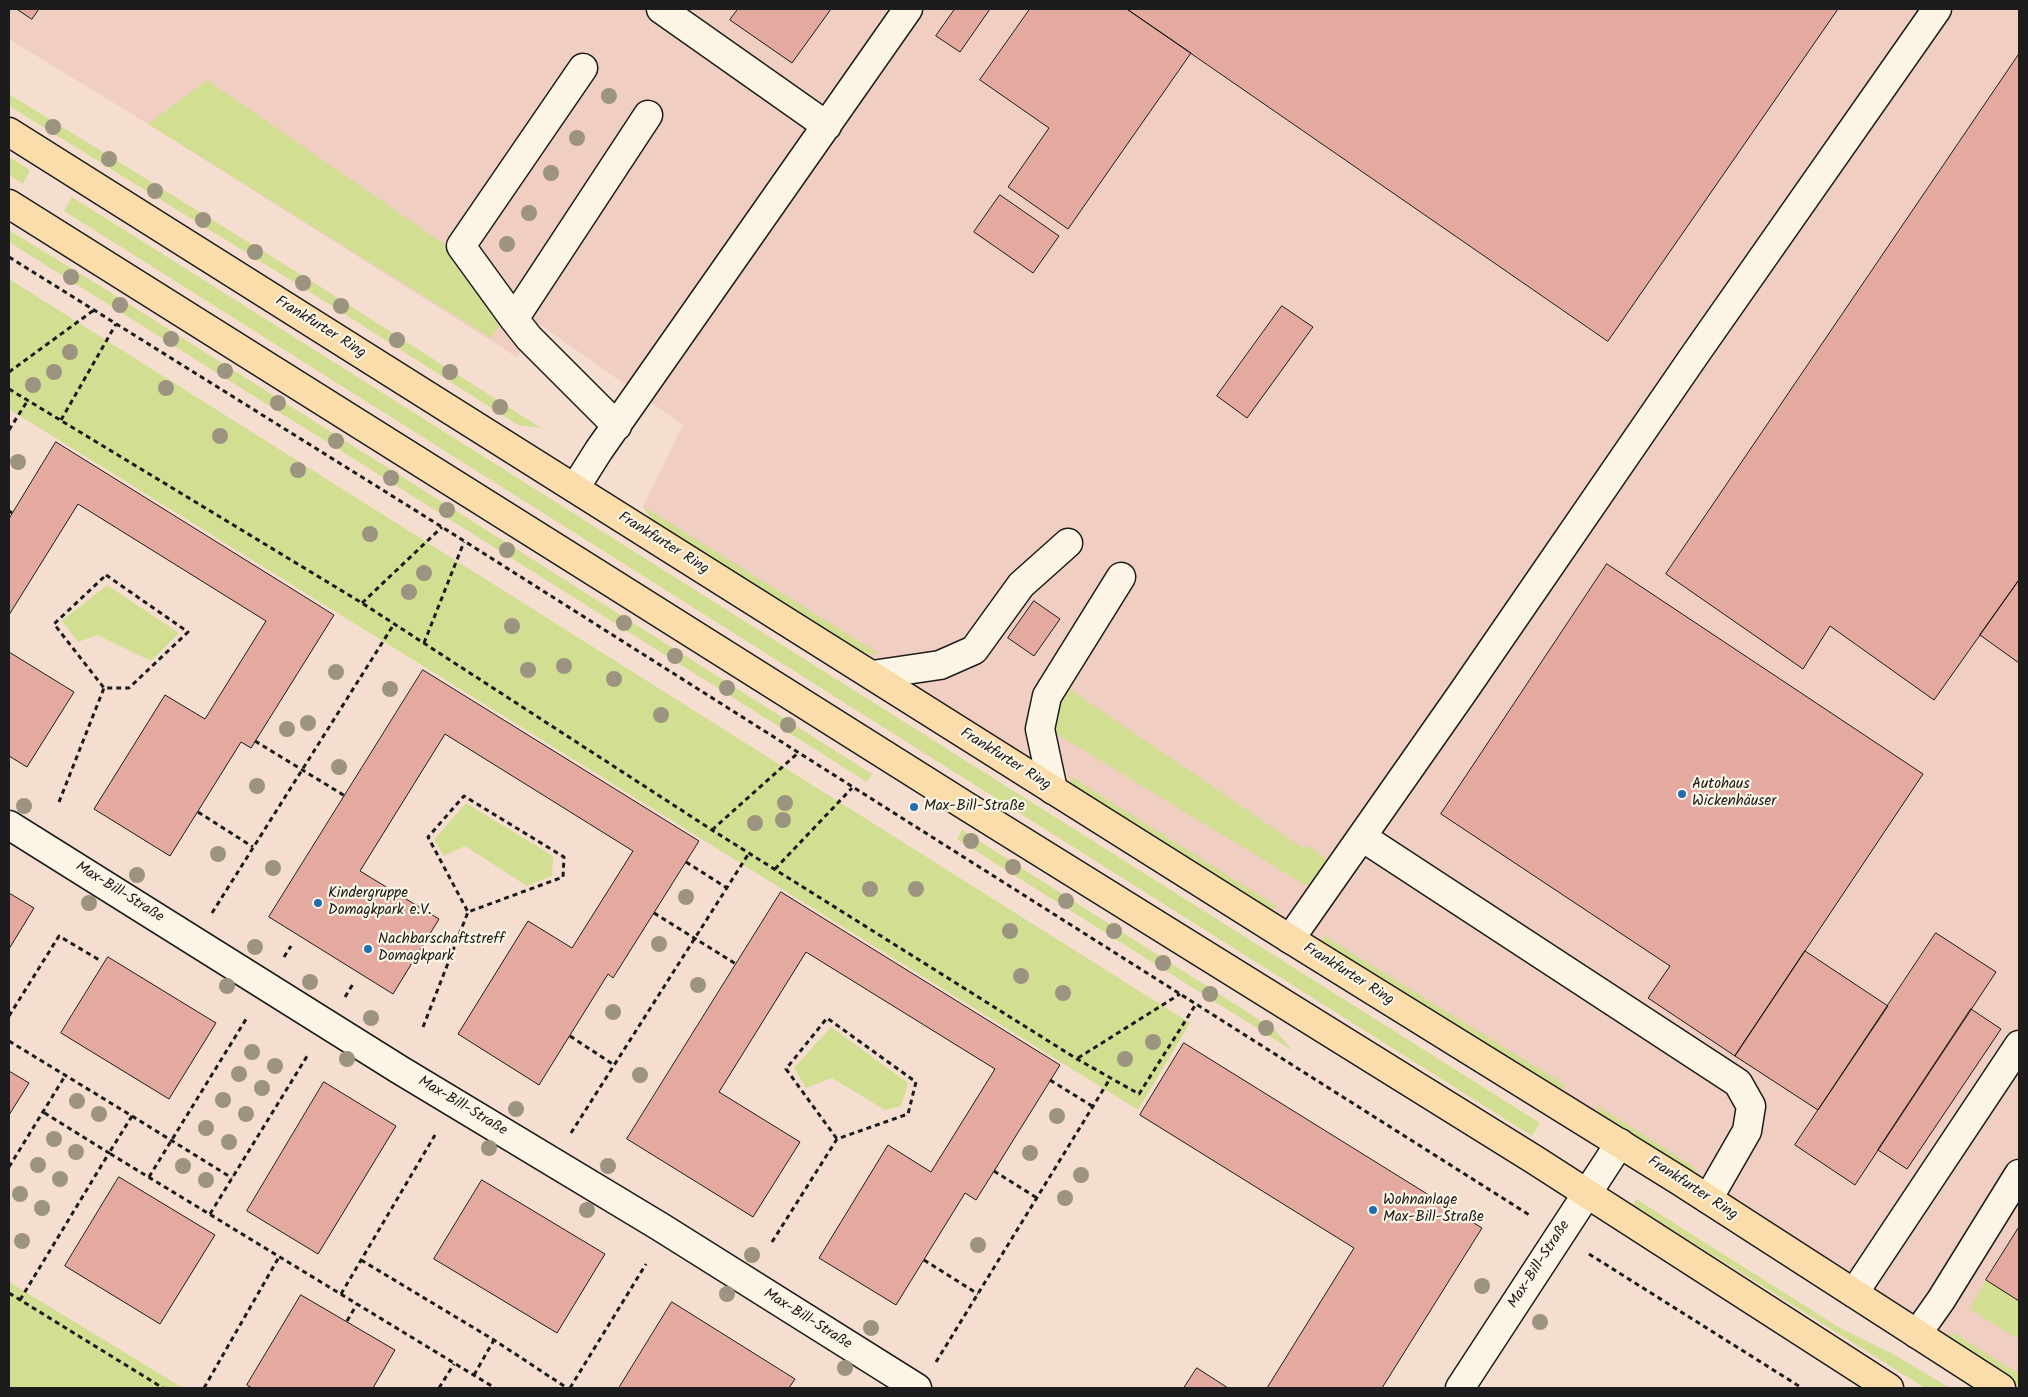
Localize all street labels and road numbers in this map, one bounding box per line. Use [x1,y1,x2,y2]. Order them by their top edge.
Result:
street label: Frankfurter Ring [271,293,369,363]
street label: Frankfurter Ring [614,509,712,579]
street label: Frankfurter Ring [956,725,1054,795]
street label: Max-Bill-Straße [71,859,167,927]
street label: Frankfurter Ring [1299,940,1397,1010]
street label: Max-Bill-Straße [414,1073,510,1141]
street label: Frankfurter Ring [1644,1153,1740,1225]
street label: Max-Bill-Straße [1505,1218,1575,1312]
street label: Max-Bill-Straße [759,1286,855,1354]

